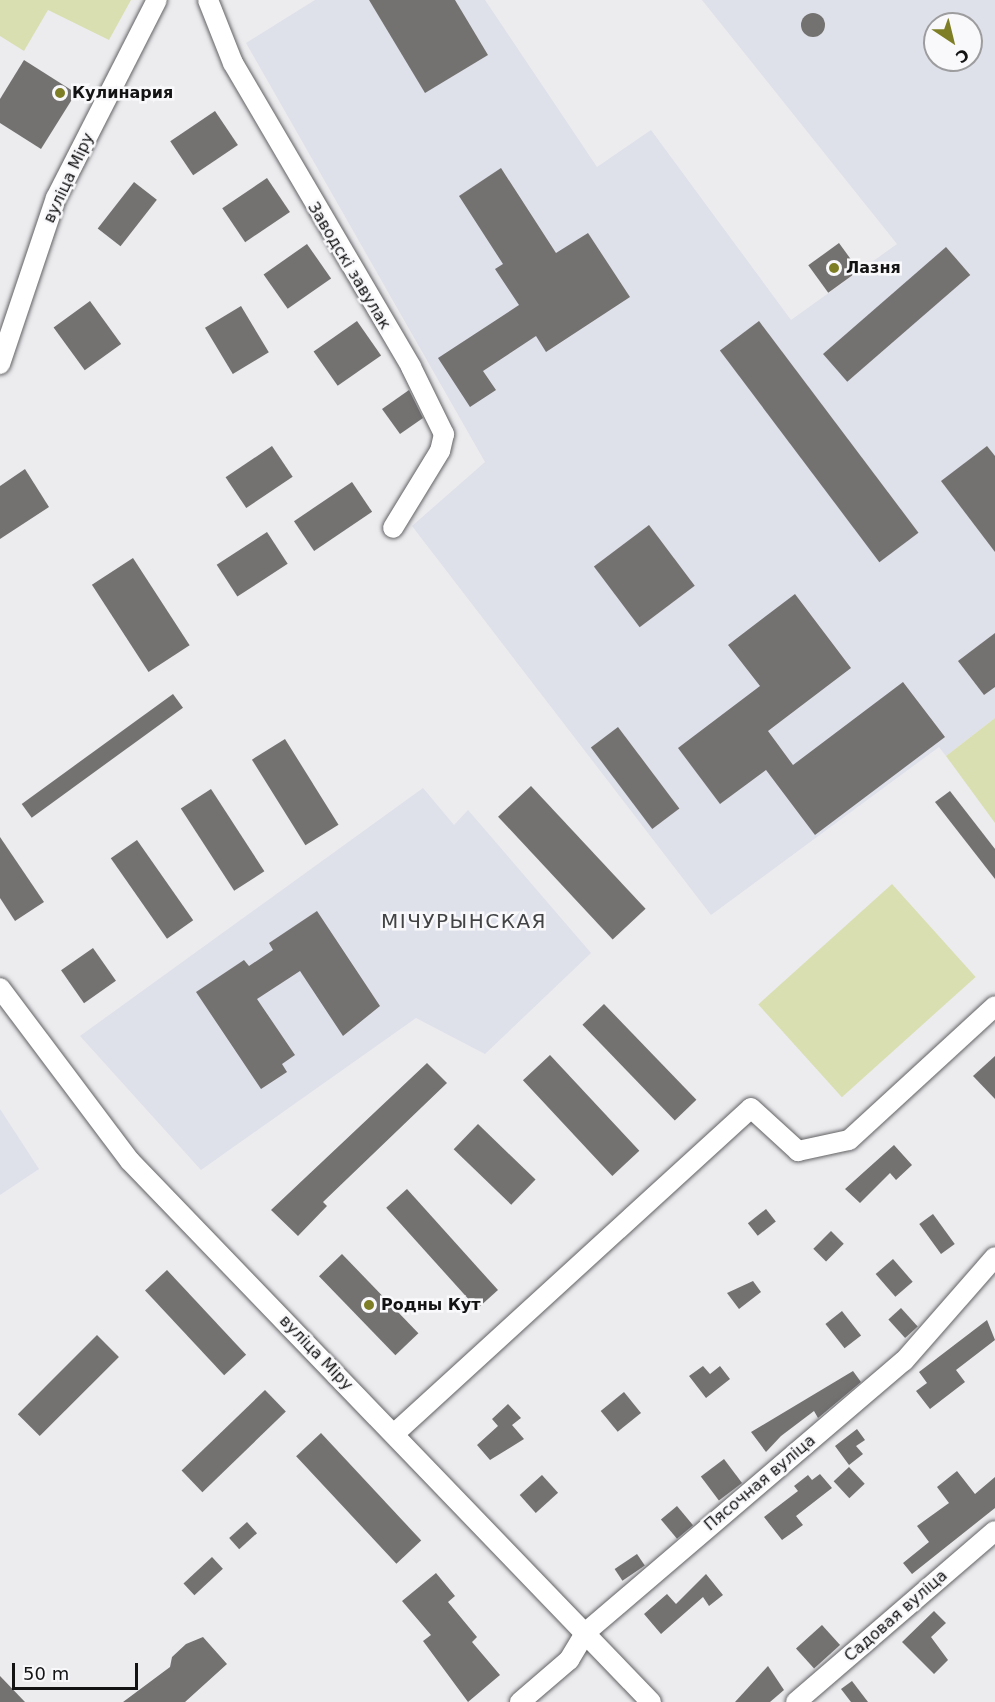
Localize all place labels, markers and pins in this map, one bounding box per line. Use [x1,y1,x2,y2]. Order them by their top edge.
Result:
place label: Кулинария [72,83,173,103]
marker: Кулинария [53,86,67,100]
place label: Лазня [846,258,901,278]
marker: Лазня [827,261,841,275]
place label: Родны Кут [381,1295,481,1315]
marker: Родны Кут [362,1298,376,1312]

